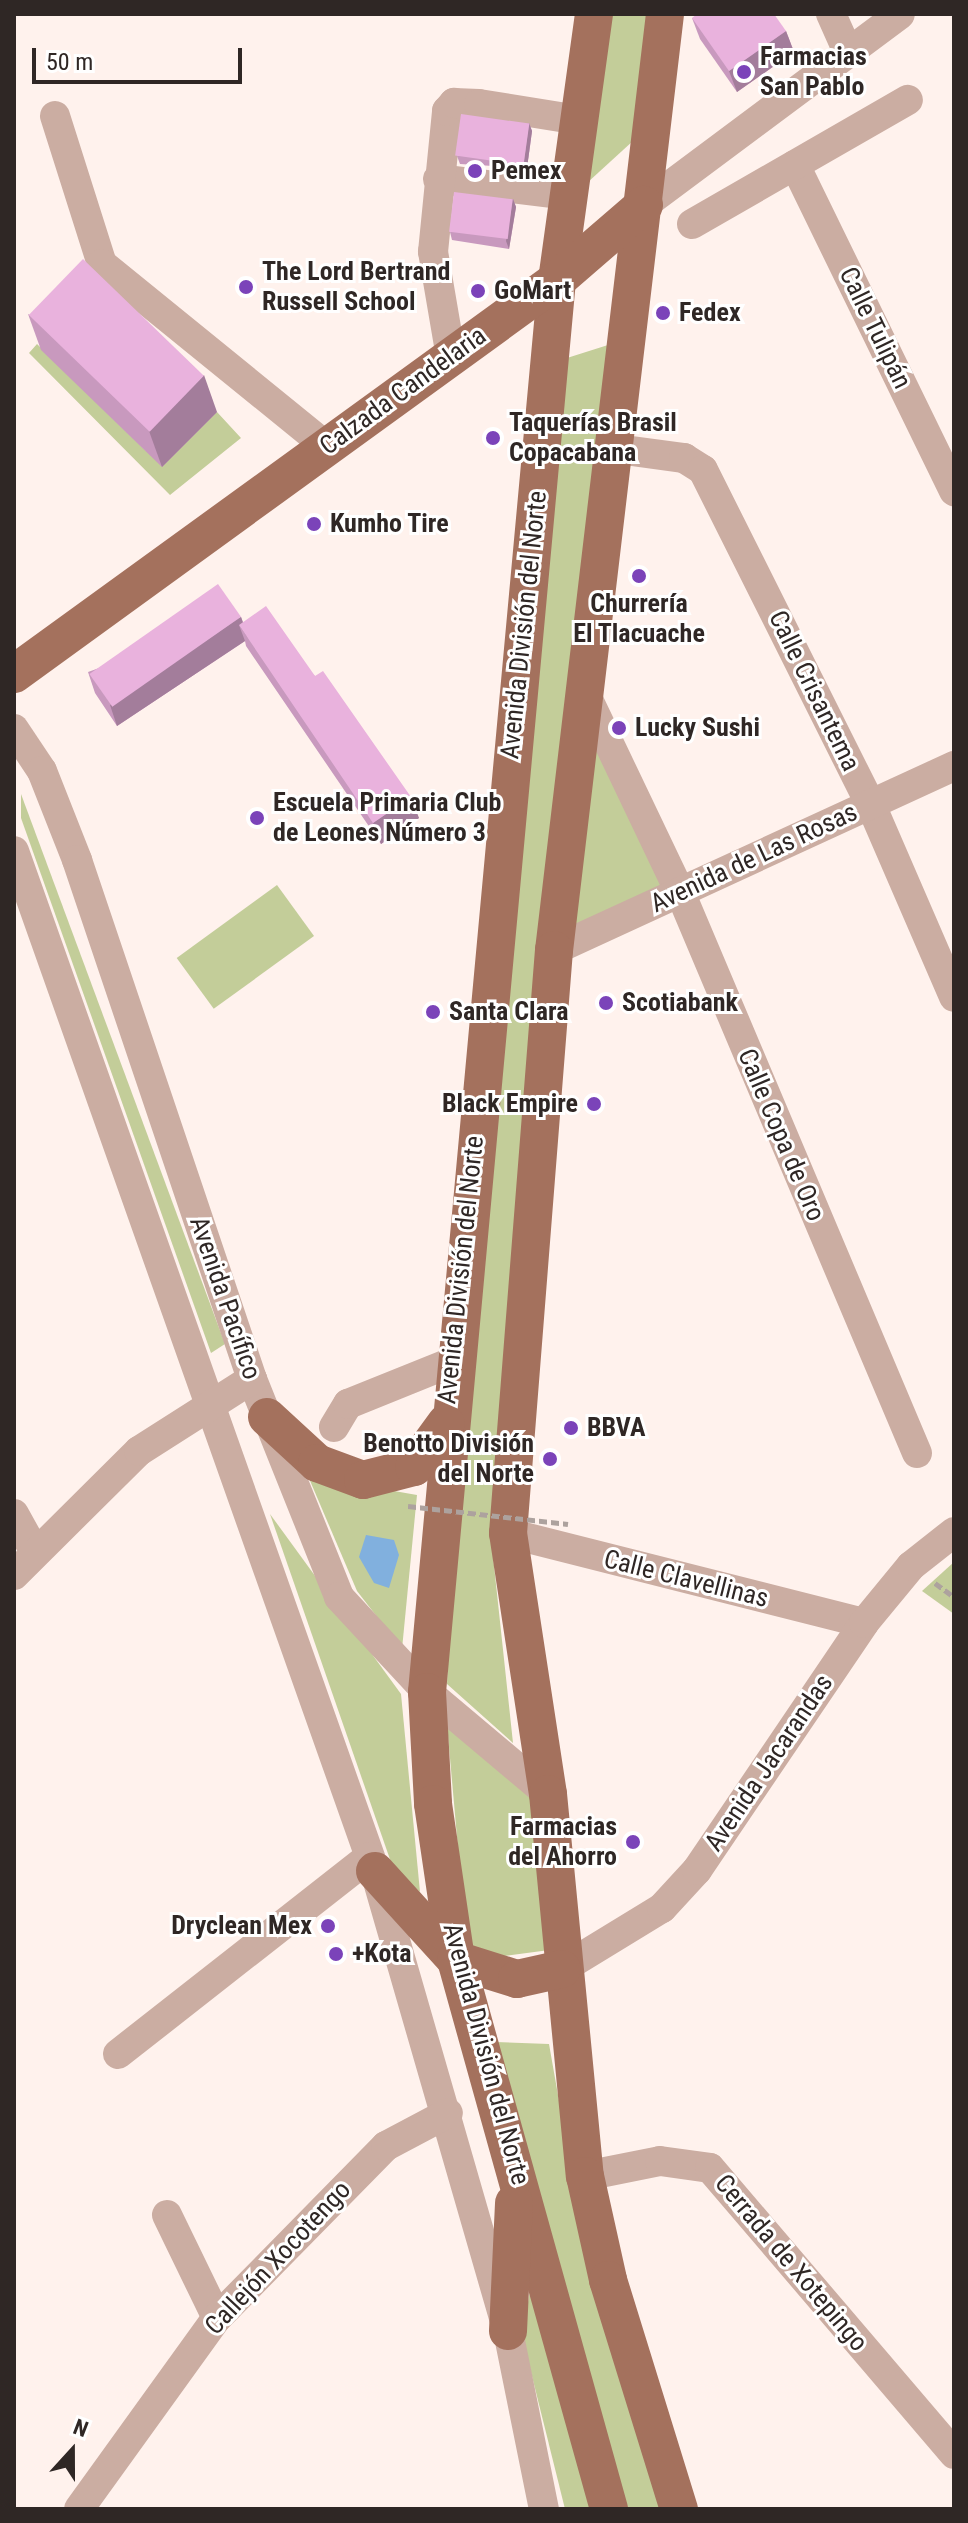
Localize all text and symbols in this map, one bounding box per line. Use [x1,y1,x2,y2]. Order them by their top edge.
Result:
scale bar [36,32,246,82]
place label: Farmacias San Pablo [760,41,867,102]
text: 50 m [46,48,93,76]
marker: Farmacias San Pablo [735,63,753,81]
place label: Pemex [491,155,562,187]
marker: Pemex [466,162,484,180]
place label: The Lord Bertrand Russell School [262,256,450,318]
street label: Calle Tulipán [832,262,918,394]
place label: GoMart [494,275,571,307]
marker: The Lord Bertrand Russell School [237,278,255,296]
marker: GoMart [469,282,487,300]
place label: Fedex [679,297,741,329]
marker: Fedex [654,304,672,322]
street label: Calzada Candelaria [314,320,492,462]
place label: Taquerías Brasil Copacabana [509,407,677,468]
marker: Taquerías Brasil Copacabana [484,429,502,447]
street label: Avenida División del Norte [494,489,554,761]
place label: Kumho Tire [330,508,449,540]
marker: Kumho Tire [305,515,323,533]
marker: Churrería El Tlacuache [630,567,648,585]
place label: Churrería El Tlacuache [573,588,705,650]
street label: Calle Crisantema [762,606,866,776]
place label: Lucky Sushi [635,712,760,744]
marker: Lucky Sushi [610,719,628,737]
place label: Escuela Primaria Club de Leones Número 3 [273,787,501,848]
street label: Avenida de Las Rosas [646,797,862,919]
marker: Escuela Primaria Club de Leones Número 3 [248,809,266,827]
place label: Scotiabank [622,987,738,1019]
marker: Scotiabank [597,994,615,1012]
place label: Santa Clara [449,996,568,1028]
marker: Santa Clara [424,1003,442,1021]
street label: Calle Copa de Oro [731,1044,831,1226]
place label: Black Empire [442,1088,578,1120]
marker: Black Empire [585,1095,603,1113]
street label: Avenida División del Norte [431,1134,491,1406]
street label: Avenida Pacífico [183,1213,267,1383]
place label: BBVA [587,1412,645,1444]
marker: BBVA [562,1419,580,1437]
place label: Benotto División del Norte [363,1428,534,1490]
marker: Benotto División del Norte [541,1450,559,1468]
street label: Calle Clavellinas [601,1544,771,1614]
street label: Avenida Jacarandas [698,1669,840,1857]
place label: Farmacias del Ahorro [508,1811,617,1872]
marker: Farmacias del Ahorro [624,1833,642,1851]
place label: Dryclean Mex [171,1910,312,1942]
marker: Dryclean Mex [319,1917,337,1935]
street label: Avenida División del Norte [436,1920,536,2188]
place label: +Kota [352,1938,412,1970]
marker: +Kota [327,1945,345,1963]
street label: Cerrada de Xotepingo [708,2168,874,2358]
street label: Callejón Xocotengo [199,2174,357,2342]
north arrow [32,2411,112,2491]
text: N [70,2414,92,2442]

